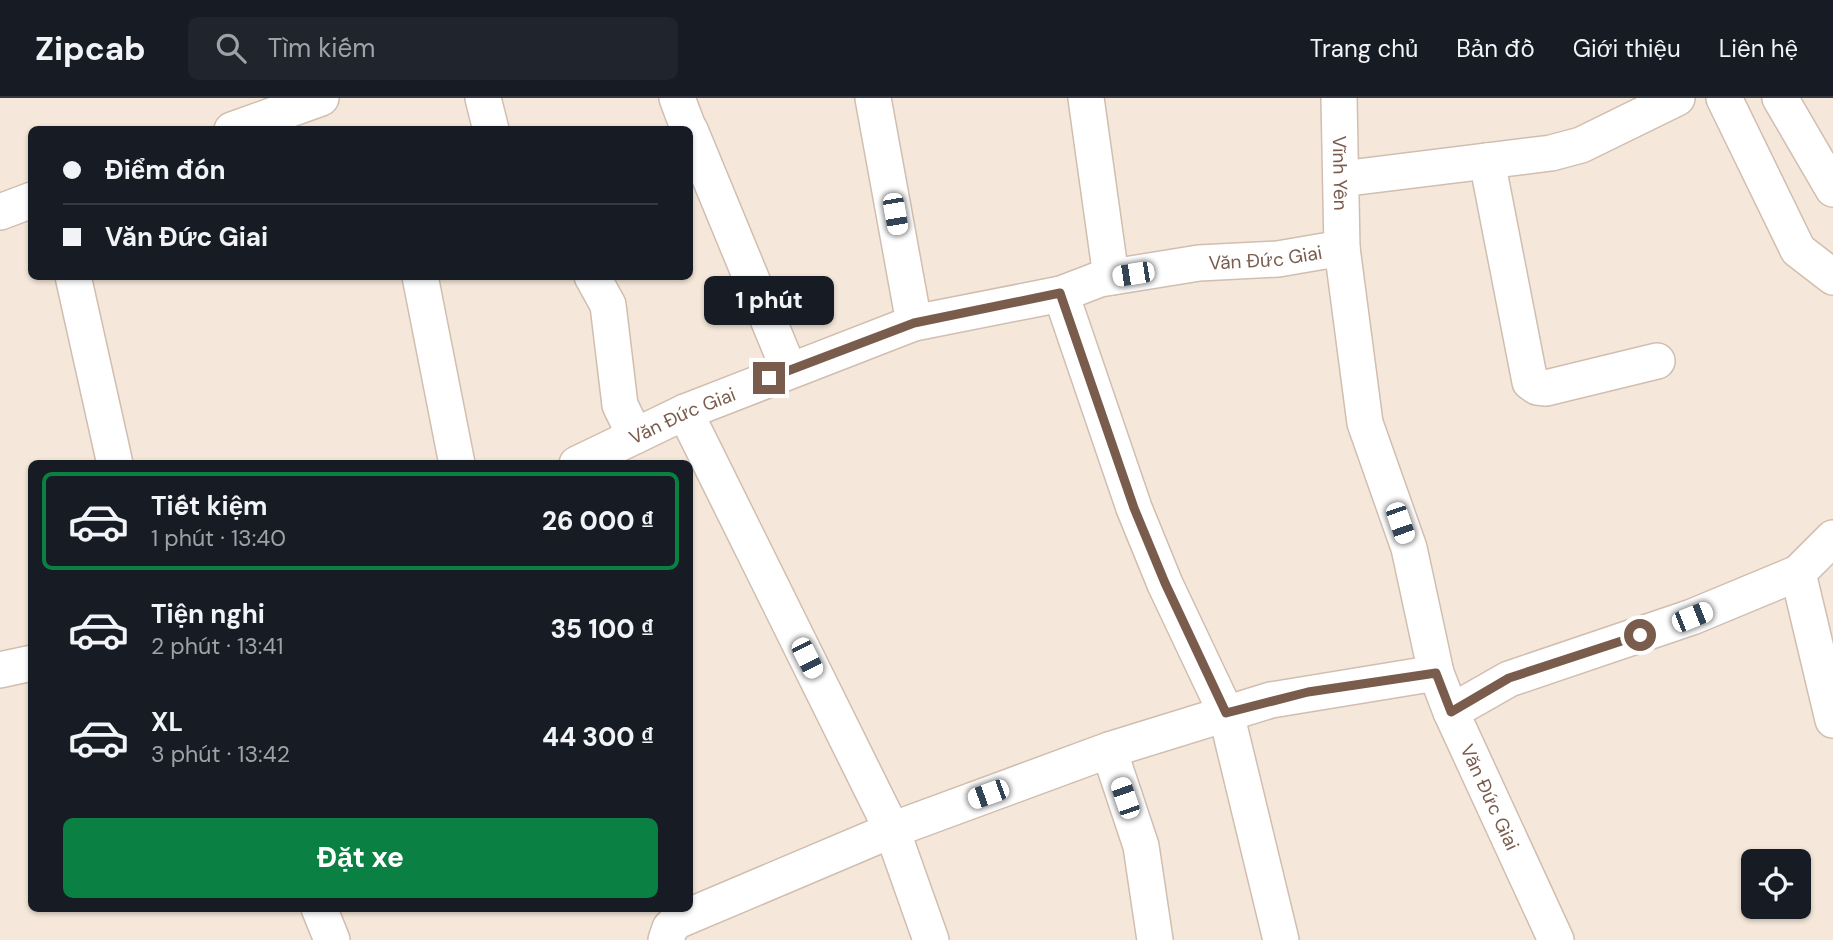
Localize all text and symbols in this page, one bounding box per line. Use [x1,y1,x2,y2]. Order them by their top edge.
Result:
search box [188,17,678,80]
text: Zipcab [35,27,146,70]
icon: search [212,29,250,67]
text: Tìm kiếm [268,31,375,65]
text: Trang chủ [1310,33,1418,64]
text: Bản đồ [1456,33,1535,64]
text: Giới thiệu [1573,33,1681,64]
text: Liên hệ [1719,33,1798,64]
street label: Vĩnh Yên [1327,135,1354,211]
text: Điểm đón [105,153,226,187]
car [882,191,909,237]
text: Văn Đức Giai [105,220,268,254]
street label: Văn Đức Giai [1208,239,1324,275]
car [1111,260,1156,288]
callout: 1 phút [704,276,834,326]
text: 1 phút [735,285,803,315]
route end [753,362,785,394]
street label: Văn Đức Giai [625,381,739,450]
text: Tiết kiệm [151,489,268,523]
icon: car [67,490,130,553]
car [1384,500,1417,546]
text: 26 000 ₫ [542,504,654,538]
text: 1 phút · 13:40 [151,523,286,553]
text: Tiện nghi [151,597,265,631]
icon: car [67,598,130,661]
car [1669,599,1716,635]
text: 35 100 ₫ [550,612,654,646]
route start [1624,619,1656,651]
text: 2 phút · 13:41 [151,631,284,661]
car [789,635,826,681]
text: XL [151,705,183,739]
icon: car [67,706,130,769]
text: 44 300 ₫ [542,720,654,754]
text: 3 phút · 13:42 [151,739,290,769]
street label: Văn Đức Giai [1455,740,1525,854]
car [1109,775,1142,821]
car [965,777,1012,811]
button: Đặt xe [63,818,658,898]
map controls [1741,849,1811,919]
button: locate [1741,849,1811,919]

